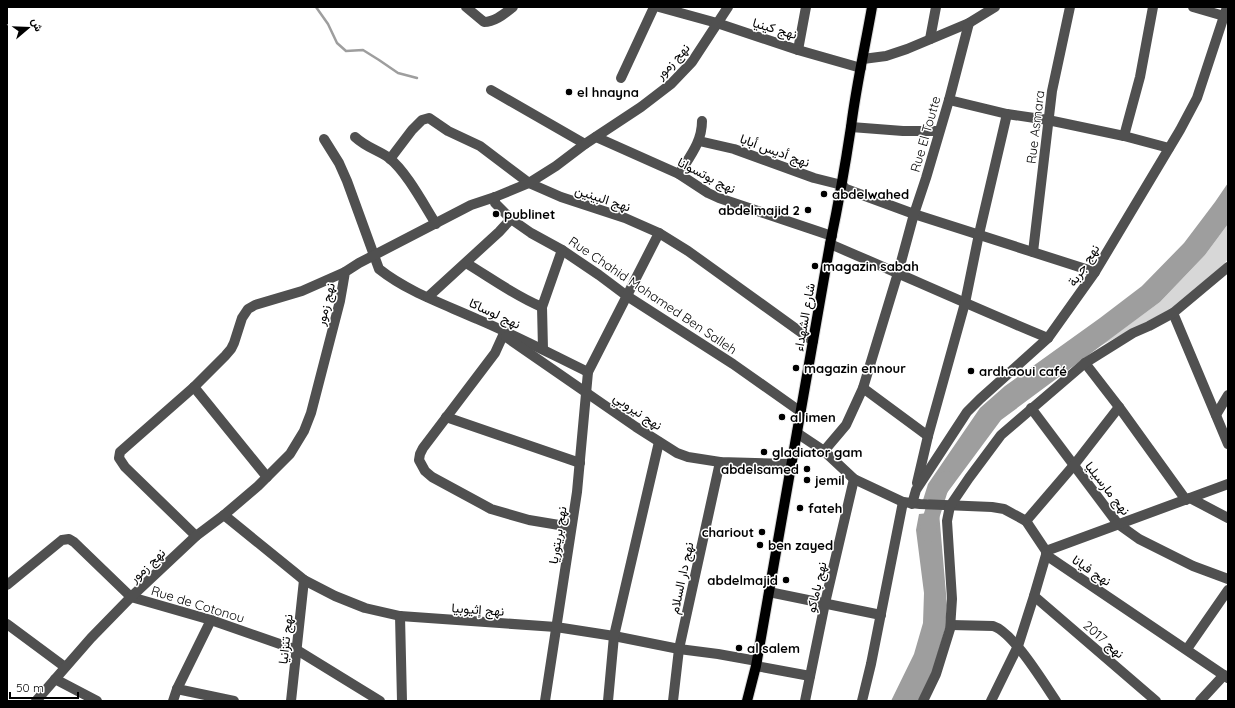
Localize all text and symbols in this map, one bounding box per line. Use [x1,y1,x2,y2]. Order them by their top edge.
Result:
north arrow [8,8,48,48]
street label: نهج كينيا [750,14,799,44]
text: ش [29,16,46,33]
street label: نهج زمور [651,40,694,84]
place label: el hnayna [577,84,639,100]
marker: el hnayna [564,87,574,97]
street label: Rue Asmara [1023,89,1047,165]
street label: Rue El Toutte [906,94,944,174]
street label: نهج أديس أبابا [737,130,812,172]
street label: نهج بوتسوانا [674,154,739,198]
street label: نهج البينين [573,181,633,216]
place label: abdelwahed [832,186,909,202]
marker: abdelwahed [819,189,829,199]
place label: abdelmajid 2 [718,202,800,218]
marker: abdelmajid 2 [803,205,813,215]
place label: publinet [504,206,555,222]
marker: publinet [491,209,501,219]
street label: Rue Chahid Mohamed Ben Salleh [566,233,740,357]
street label: نهج جربة [1064,241,1104,290]
place label: magazin sabah [823,258,919,274]
marker: magazin sabah [810,261,820,271]
street label: نهج زمور [312,281,340,328]
street label: شارع الشهداء [790,282,820,353]
street label: نهج لوساكا [466,294,524,334]
place label: magazin ennour [804,360,906,376]
marker: magazin ennour [791,363,801,373]
place label: ardhaoui café [979,363,1067,379]
marker: ardhaoui café [966,366,976,376]
street label: نهج نيروبي [609,389,666,436]
place label: al imen [790,409,836,425]
marker: al imen [777,412,787,422]
place label: gladiator gam [772,444,862,460]
marker: gladiator gam [759,447,769,457]
street label: نهج مارسيليا [1081,458,1134,519]
place label: abdelsamed [721,461,799,477]
marker: abdelsamed [802,464,812,474]
place label: jemil [814,472,845,488]
marker: jemil [802,475,812,485]
place label: fateh [808,500,842,516]
marker: fateh [795,503,805,513]
street label: نهج بريتوريا [545,505,571,565]
place label: chariout [702,524,754,540]
marker: chariout [757,527,767,537]
place label: ben zayed [768,537,833,553]
street label: نهج دار السلام [666,540,698,616]
marker: ben zayed [755,540,765,550]
street label: نهج زمور [125,544,170,588]
street label: نهج فيانا [1068,551,1115,591]
street label: نهج باماكو [802,560,832,614]
place label: abdelmajid [707,572,778,588]
marker: abdelmajid [781,575,791,585]
street label: Rue de Cotonou [149,582,247,626]
street label: نهج إثيوبيا [451,599,505,621]
street label: نهج تنزانيا [274,613,298,665]
street label: نهج 2017 [1079,617,1128,663]
place label: al salem [747,640,800,656]
marker: al salem [734,643,744,653]
scale bar [10,674,78,700]
text: 50 m [16,680,44,695]

